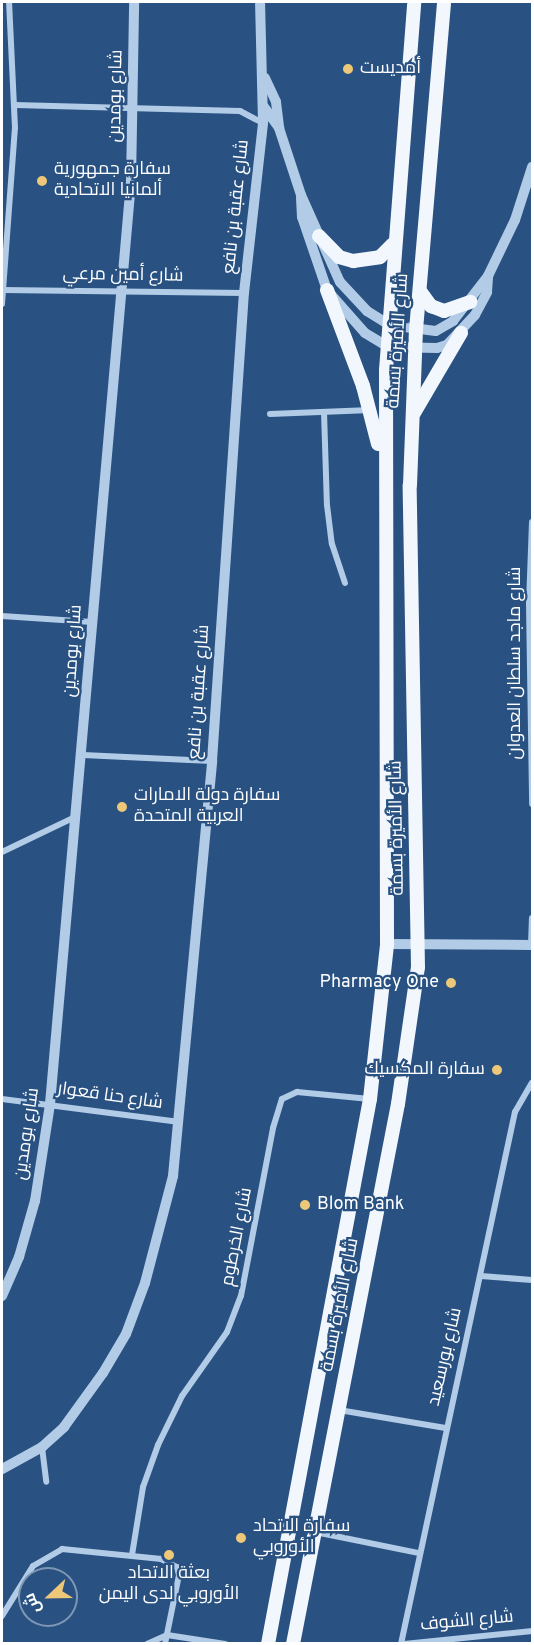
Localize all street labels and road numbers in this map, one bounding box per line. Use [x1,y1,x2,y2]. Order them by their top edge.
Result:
street label: شارع بومدين [105,49,129,143]
street label: شارع عقبة بن نافع [219,139,255,275]
street label: شارع أمين مرعي [62,264,184,288]
street label: شارع الأميرة بسمة [384,273,414,409]
street label: شارع ماجد سلطان العدوان [505,567,527,759]
street label: شارع بومدين [60,604,88,698]
street label: شارع عقبة بن نافع [185,624,215,760]
street label: شارع الأميرة بسمة [386,760,410,896]
street label: شارع حنا قعوار [56,1079,164,1115]
street label: شارع بومدين [11,1087,45,1181]
street label: شارع الخرطوم [218,1186,258,1288]
street label: شارع الأميرة بسمة [317,1237,365,1373]
street label: شارع بورسعيد [424,1306,468,1408]
street label: شارع الشوف [420,1607,514,1637]

